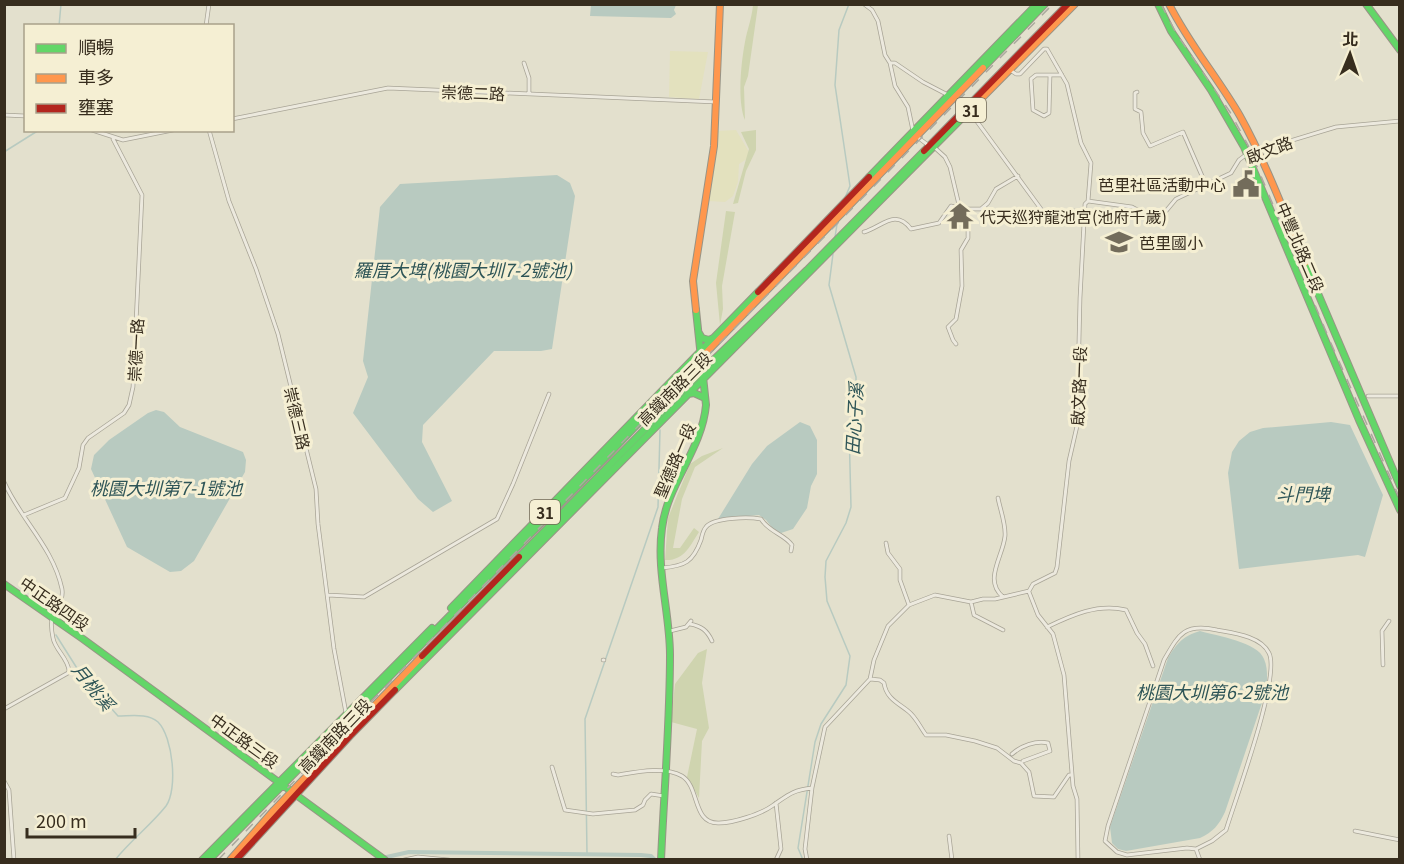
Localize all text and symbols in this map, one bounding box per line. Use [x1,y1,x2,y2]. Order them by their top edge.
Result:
legend [24,24,234,132]
north arrow [1320,24,1380,84]
text: 北 [1342,26,1359,50]
text: 順暢 [78,33,114,59]
text: 車多 [78,63,114,89]
street label: 崇德二路 [441,79,505,105]
text: 壅塞 [78,93,114,119]
road number: 31 [956,98,986,122]
street label: 啟文路 [1242,129,1296,169]
public building icon: 芭里社區活動中心 [1231,169,1261,199]
place label: 芭里社區活動中心 [1098,172,1226,196]
street label: 中豐北路二段 [1271,198,1331,296]
temple icon: 代天巡狩龍池宮(池府千歲) [945,201,975,231]
place label: 代天巡狩龍池宮(池府千歲) [980,204,1167,228]
school or university icon: 芭里國小 [1104,227,1134,257]
place label: 芭里國小 [1139,230,1203,254]
water label: 羅厝大埤(桃園大圳7-2號池) [354,256,573,282]
street label: 崇德一路 [121,317,149,383]
street label: 高鐵南路三段 [632,346,716,430]
street label: 啟文路一段 [1065,346,1091,426]
water label: 田心子溪 [838,379,868,456]
street label: 崇德三路 [279,384,317,452]
street label: 聖德路一段 [647,418,701,502]
water label: 桃園大圳第7-1號池 [90,474,244,500]
water label: 斗門埤 [1276,480,1332,506]
road number: 31 [530,500,560,524]
street label: 中正路四段 [15,570,95,636]
water label: 月桃溪 [67,657,123,717]
water label: 桃園大圳第6-2號池 [1136,678,1290,704]
street label: 高鐵南路三段 [292,692,376,778]
street label: 中正路三段 [206,707,284,773]
scale bar [27,801,135,839]
text: 200 m [36,807,87,833]

